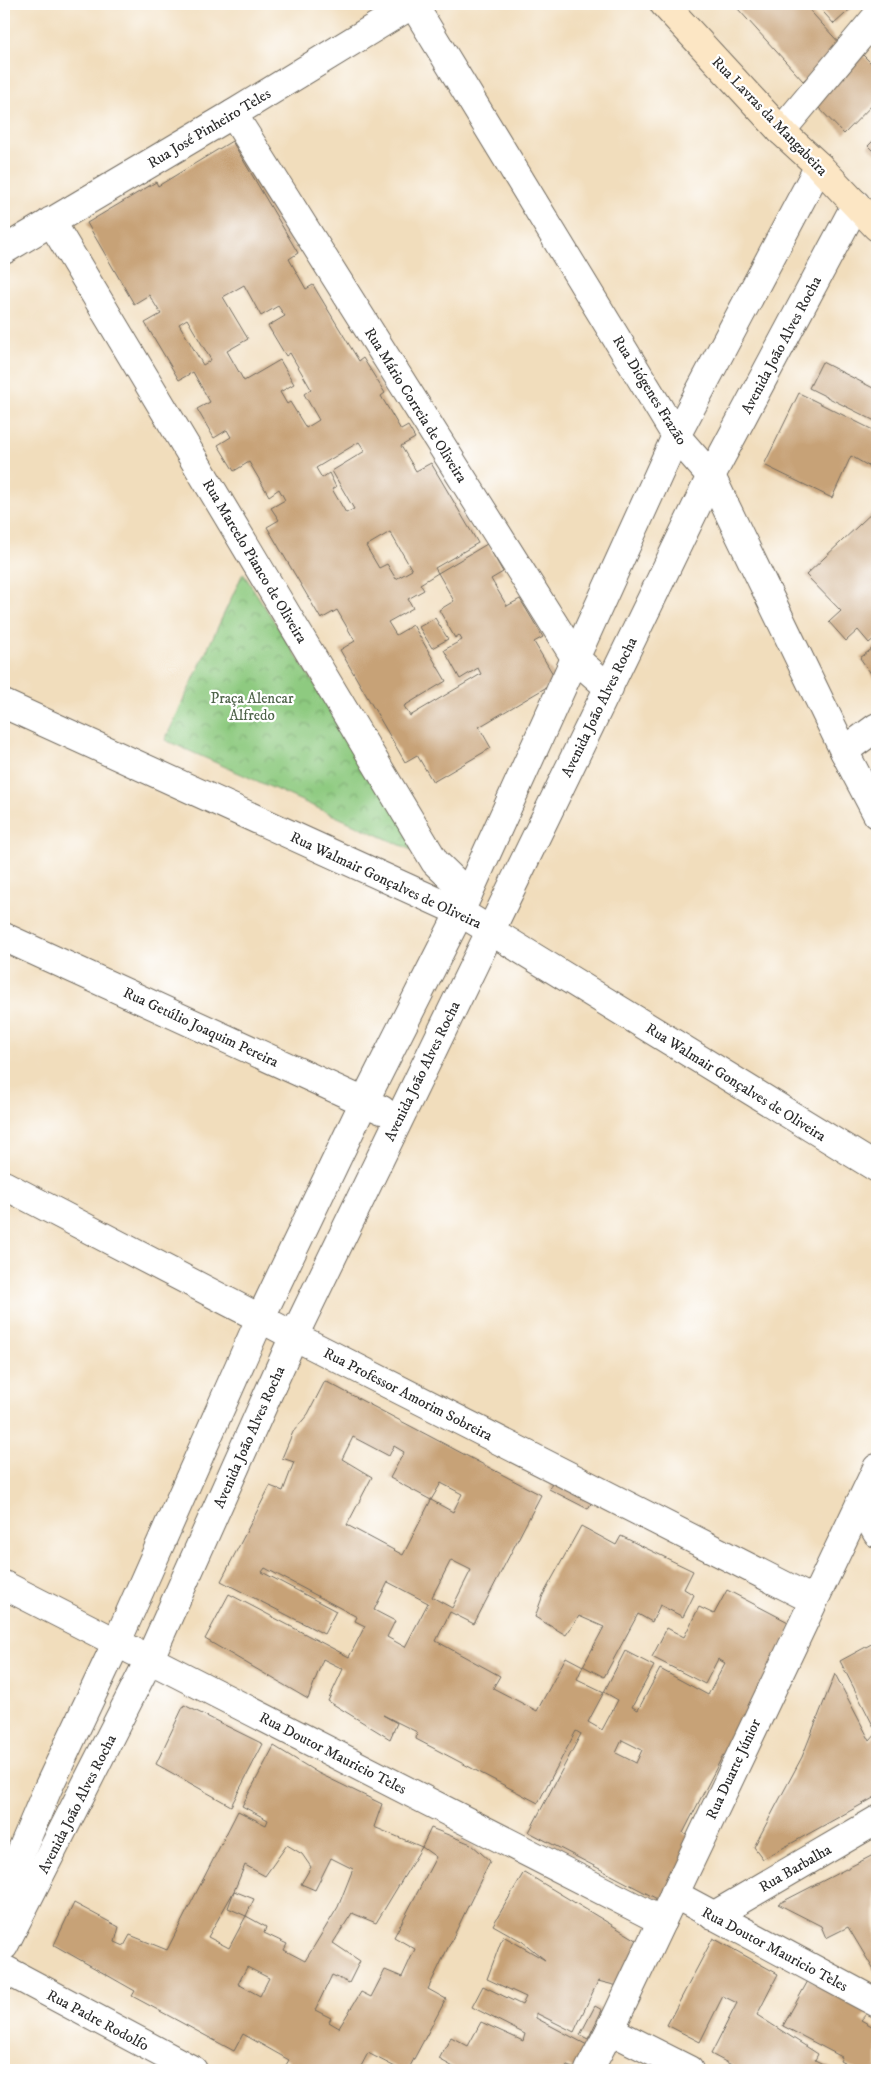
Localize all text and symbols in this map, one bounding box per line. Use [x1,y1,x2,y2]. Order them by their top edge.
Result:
street label: Rua Lavras da Mangabeira [708,53,832,180]
street label: Rua José Pinheiro Teles [144,84,274,173]
street label: Avenida João Alves Rocha [737,272,826,417]
street label: Rua Mário Correia de Oliveira [360,324,471,487]
street label: Rua Diógenes Frazão [608,332,691,449]
street label: Rua Marcelo Pianco de Oliveira [198,476,311,647]
street label: Avenida João Alves Rocha [557,634,642,780]
park label: Praça Alencar Alfredo [210,689,294,725]
street label: Rua Walmair Gonçalves de Oliveira [287,828,485,933]
street label: Rua Getúlio Joaquim Pereira [120,983,282,1072]
street label: Avenida João Alves Rocha [380,998,465,1144]
street label: Rua Walmair Gonçalves de Oliveira [642,1019,830,1146]
street label: Rua Professor Amorim Sobreira [320,1344,496,1446]
street label: Avenida João Alves Rocha [210,1363,290,1511]
street label: Rua Doutor Mauricio Teles [256,1708,410,1799]
street label: Rua Duarte Júnior [702,1715,765,1823]
street label: Avenida João Alves Rocha [34,1731,121,1877]
street label: Rua Barbalha [756,1840,835,1897]
street label: Rua Doutor Mauricio Teles [698,1903,851,1996]
street label: Rua Padre Rodolfo [43,1986,152,2055]

